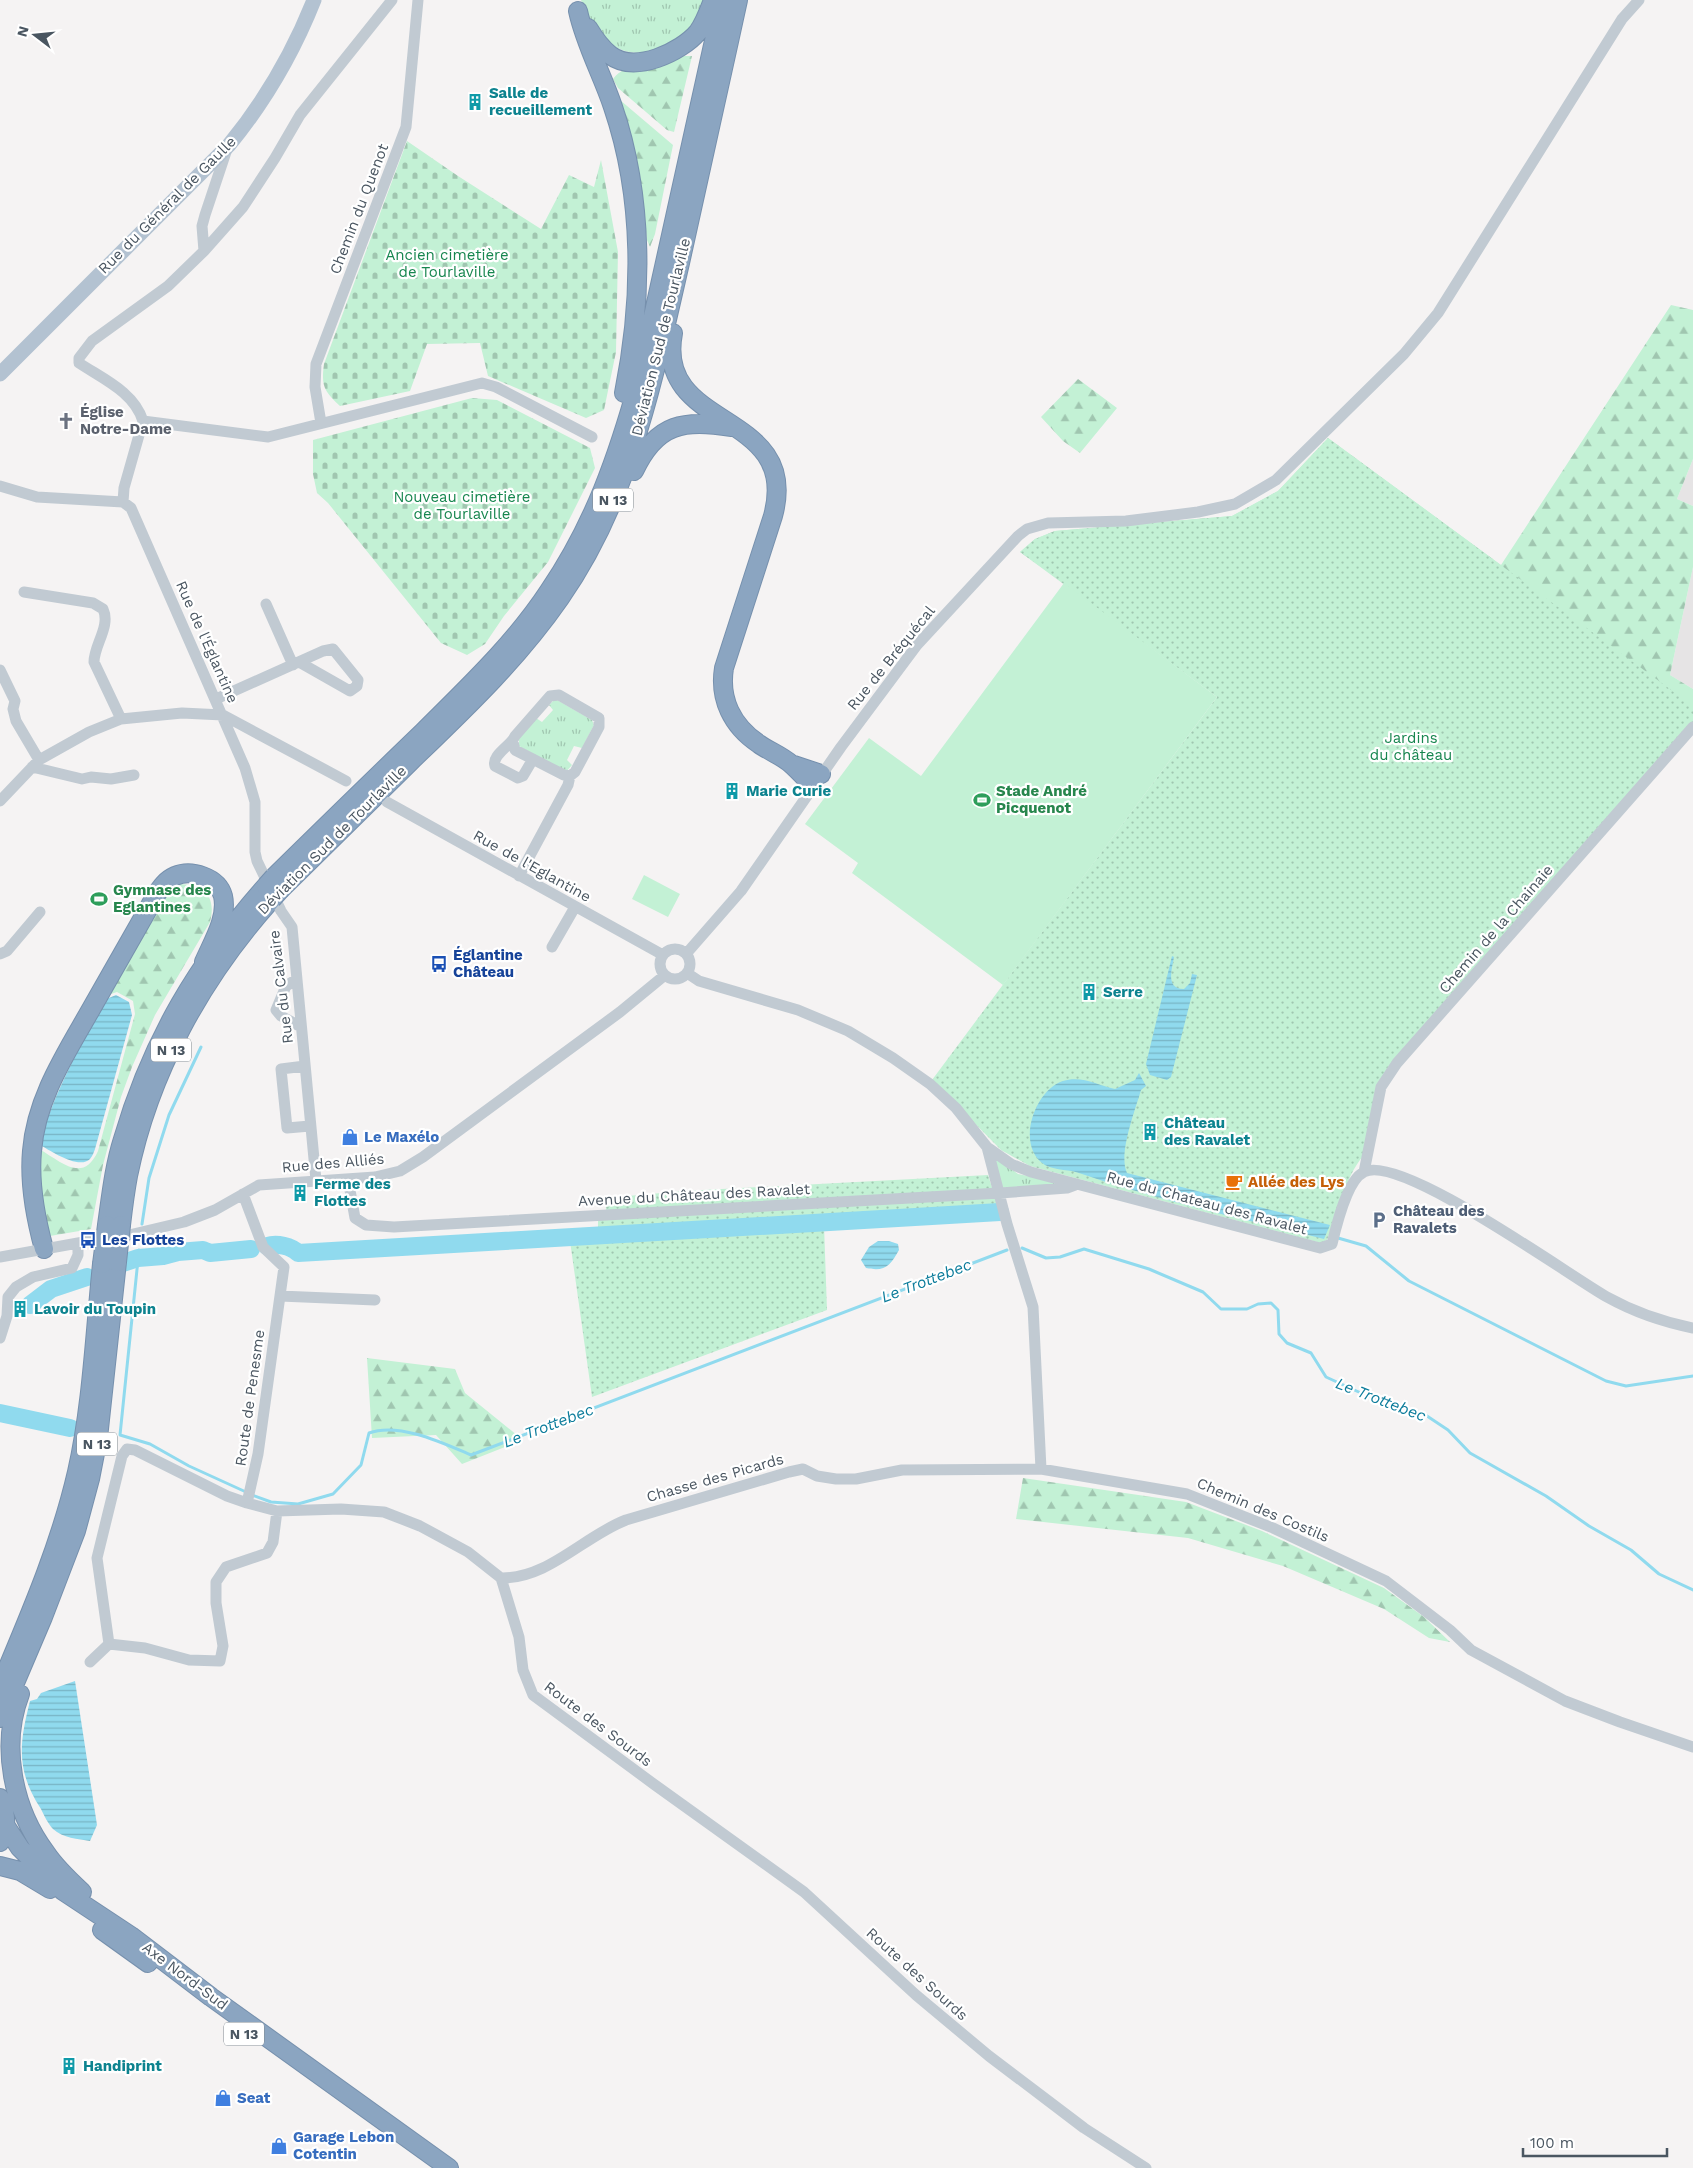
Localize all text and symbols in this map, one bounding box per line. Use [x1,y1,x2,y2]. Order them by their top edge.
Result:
north arrow [10,10,60,60]
text: N [13,24,32,39]
place label: Salle de recueillement [489,84,592,119]
building icon: Salle de recueillement [465,92,485,112]
street label: Rue du Général de Gaulle [94,132,240,278]
street label: Chemin du Quenot [326,141,392,277]
street label: Déviation Sud de Tourlaville [628,236,694,438]
park label: Ancien cimetière de Tourlaville [385,246,509,281]
place label: Église Notre-Dame [80,403,172,438]
church icon: Église Notre-Dame [56,411,76,431]
park label: Nouveau cimetière de Tourlaville [393,488,531,523]
road number: N 13 [593,488,633,512]
street label: Rue de l'Églantine [172,578,242,706]
street label: Rue de Bréquécal [843,602,939,714]
park label: Jardins du château [1370,729,1452,764]
street label: Déviation Sud de Tourlaville [254,762,410,918]
building icon: Marie Curie [722,781,742,801]
place label: Marie Curie [746,782,831,800]
place label: Stade André Picquenot [996,782,1087,817]
sports icon: Stade André Picquenot [972,790,992,810]
street label: Rue de l'Eglantine [470,826,594,906]
street label: Chemin de la Chainaie [1435,861,1557,997]
place label: Gymnase des Eglantines [113,881,211,916]
sports icon: Gymnase des Eglantines [89,889,109,909]
street label: Rue du Calvaire [265,929,297,1045]
place label: Églantine Château [453,946,523,981]
bus stop icon: Églantine Château [429,954,449,974]
building icon: Serre [1079,982,1099,1002]
place label: Serre [1103,983,1143,1001]
road number: N 13 [151,1038,191,1062]
place label: Château des Ravalet [1164,1114,1251,1149]
building icon: Château des Ravalet [1140,1122,1160,1142]
shop icon: Le Maxélo [340,1127,360,1147]
place label: Le Maxélo [364,1128,439,1146]
street label: Rue des Alliés [281,1150,385,1176]
street label: Rue du Chateau des Ravalet [1105,1168,1310,1239]
cafe icon: Allée des Lys [1224,1172,1244,1192]
place label: Allée des Lys [1248,1173,1344,1191]
place label: Ferme des Flottes [314,1175,391,1210]
street label: Avenue du Château des Ravalet [578,1180,811,1210]
building icon: Ferme des Flottes [290,1183,310,1203]
place label: Château des Ravalets [1393,1202,1485,1237]
parking icon: Château des Ravalets [1369,1210,1389,1230]
bus stop icon: Les Flottes [78,1230,98,1250]
place label: Les Flottes [102,1231,184,1249]
water label: Le Trottebec [878,1254,974,1306]
building icon: Lavoir du Toupin [10,1299,30,1319]
place label: Lavoir du Toupin [34,1300,156,1318]
street label: Route de Penesme [232,1329,268,1467]
water label: Le Trottebec [1333,1374,1429,1426]
water label: Le Trottebec [500,1399,596,1451]
road number: N 13 [77,1432,117,1456]
street label: Chasse des Picards [644,1450,786,1506]
street label: Chemin des Costils [1194,1474,1332,1546]
street label: Route des Sourds [541,1678,655,1770]
street label: Route des Sourds [863,1924,971,2024]
street label: Axe Nord-Sud [139,1938,231,2014]
road number: N 13 [224,2022,264,2046]
building icon: Handiprint [59,2056,79,2076]
place label: Handiprint [83,2057,162,2075]
shop icon: Seat [213,2088,233,2108]
place label: Seat [237,2089,271,2107]
scale bar [1523,2126,1667,2158]
place label: Garage Lebon Cotentin [293,2128,394,2163]
text: 100 m [1530,2134,1574,2152]
shop icon: Garage Lebon Cotentin [269,2136,289,2156]

